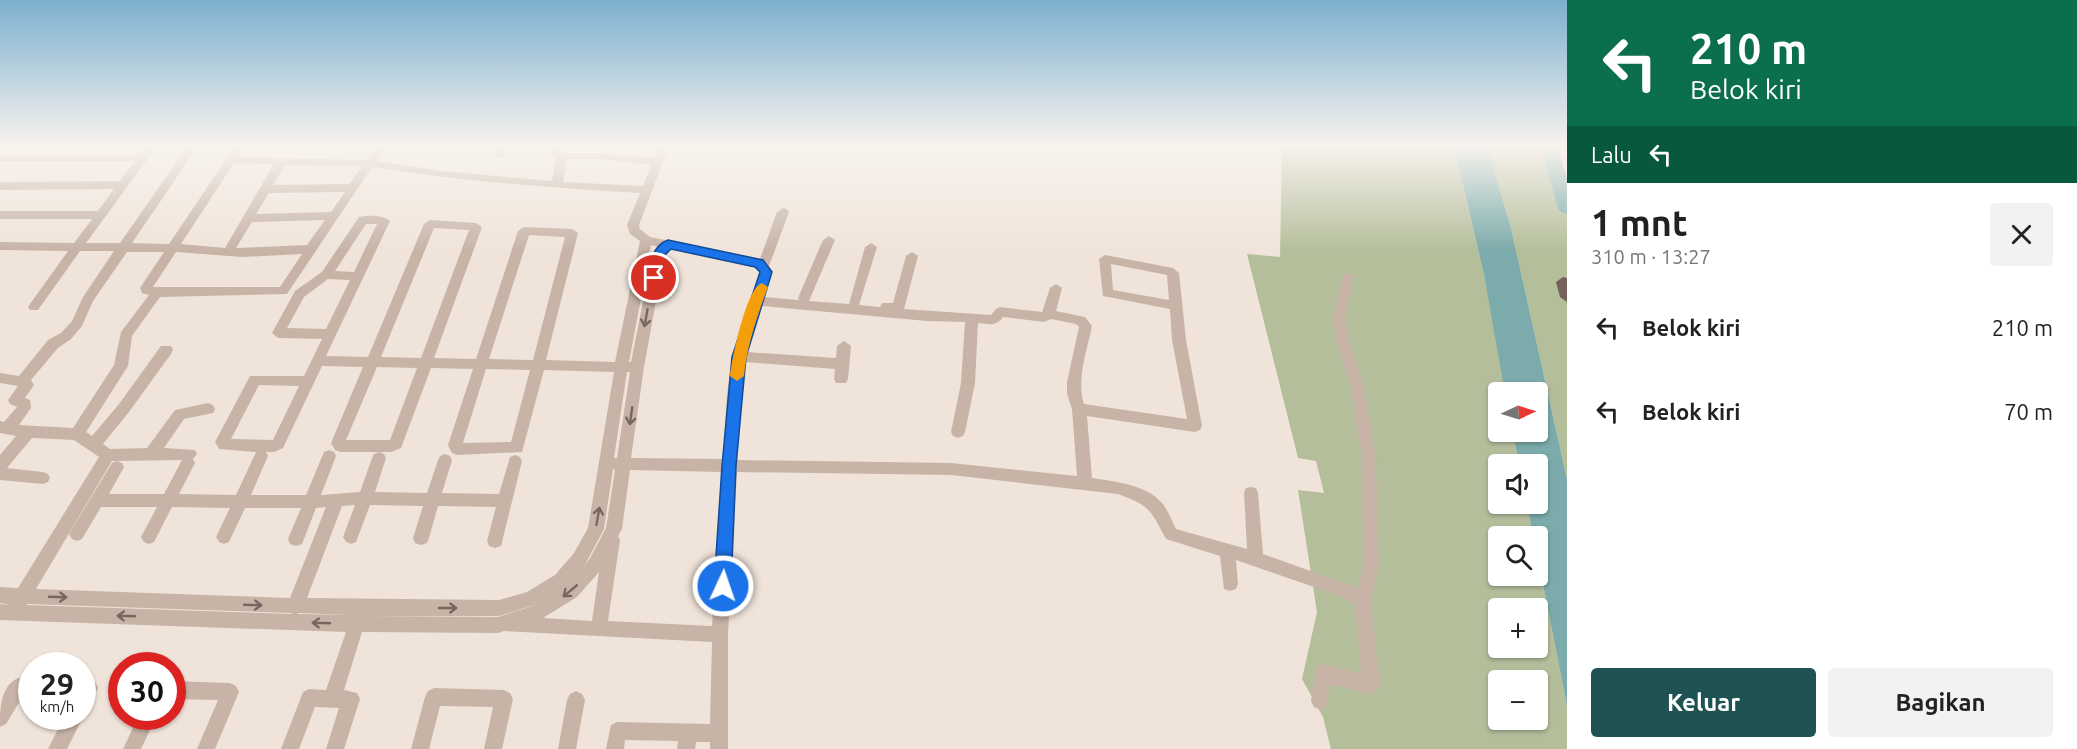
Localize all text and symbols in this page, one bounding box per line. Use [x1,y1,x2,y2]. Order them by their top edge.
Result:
icon: left [1591,24,1669,102]
text: 210 m [1690,25,1807,72]
text: Belok kiri [1690,74,1802,104]
icon: left [1644,138,1677,171]
text: Lalu [1591,142,1632,167]
text: 1 mnt [1591,202,1687,243]
button: close [1990,203,2053,266]
text: 310 m · 13:27 [1591,245,1711,268]
pin [628,252,679,303]
icon: arrive [637,261,670,294]
one-way arrow [640,308,651,328]
icon: left [1591,311,1624,344]
text: Belok kiri [1642,315,1740,340]
text: 210 m [1992,315,2053,340]
north arrow [1488,382,1548,442]
map controls [1488,382,1548,730]
icon: left [1591,395,1624,428]
text: Belok kiri [1642,399,1740,424]
text: 70 m [2004,399,2053,424]
one-way arrow [625,405,636,425]
button: sound [1488,454,1548,514]
one-way arrow [593,506,604,526]
button: search [1488,526,1548,586]
position arrow [691,554,755,618]
one-way arrow [563,584,578,598]
one-way arrow [48,592,68,603]
button: + [1488,598,1548,658]
one-way arrow [243,599,263,610]
one-way arrow [438,602,458,614]
one-way arrow [116,611,136,622]
one-way arrow [311,617,331,628]
speed limit sign: 30 [108,652,186,730]
text: 29 [40,667,74,701]
button: Keluar [1591,668,1816,737]
button: Bagikan [1828,668,2053,737]
button: − [1488,670,1548,730]
text: km/h [40,698,74,715]

